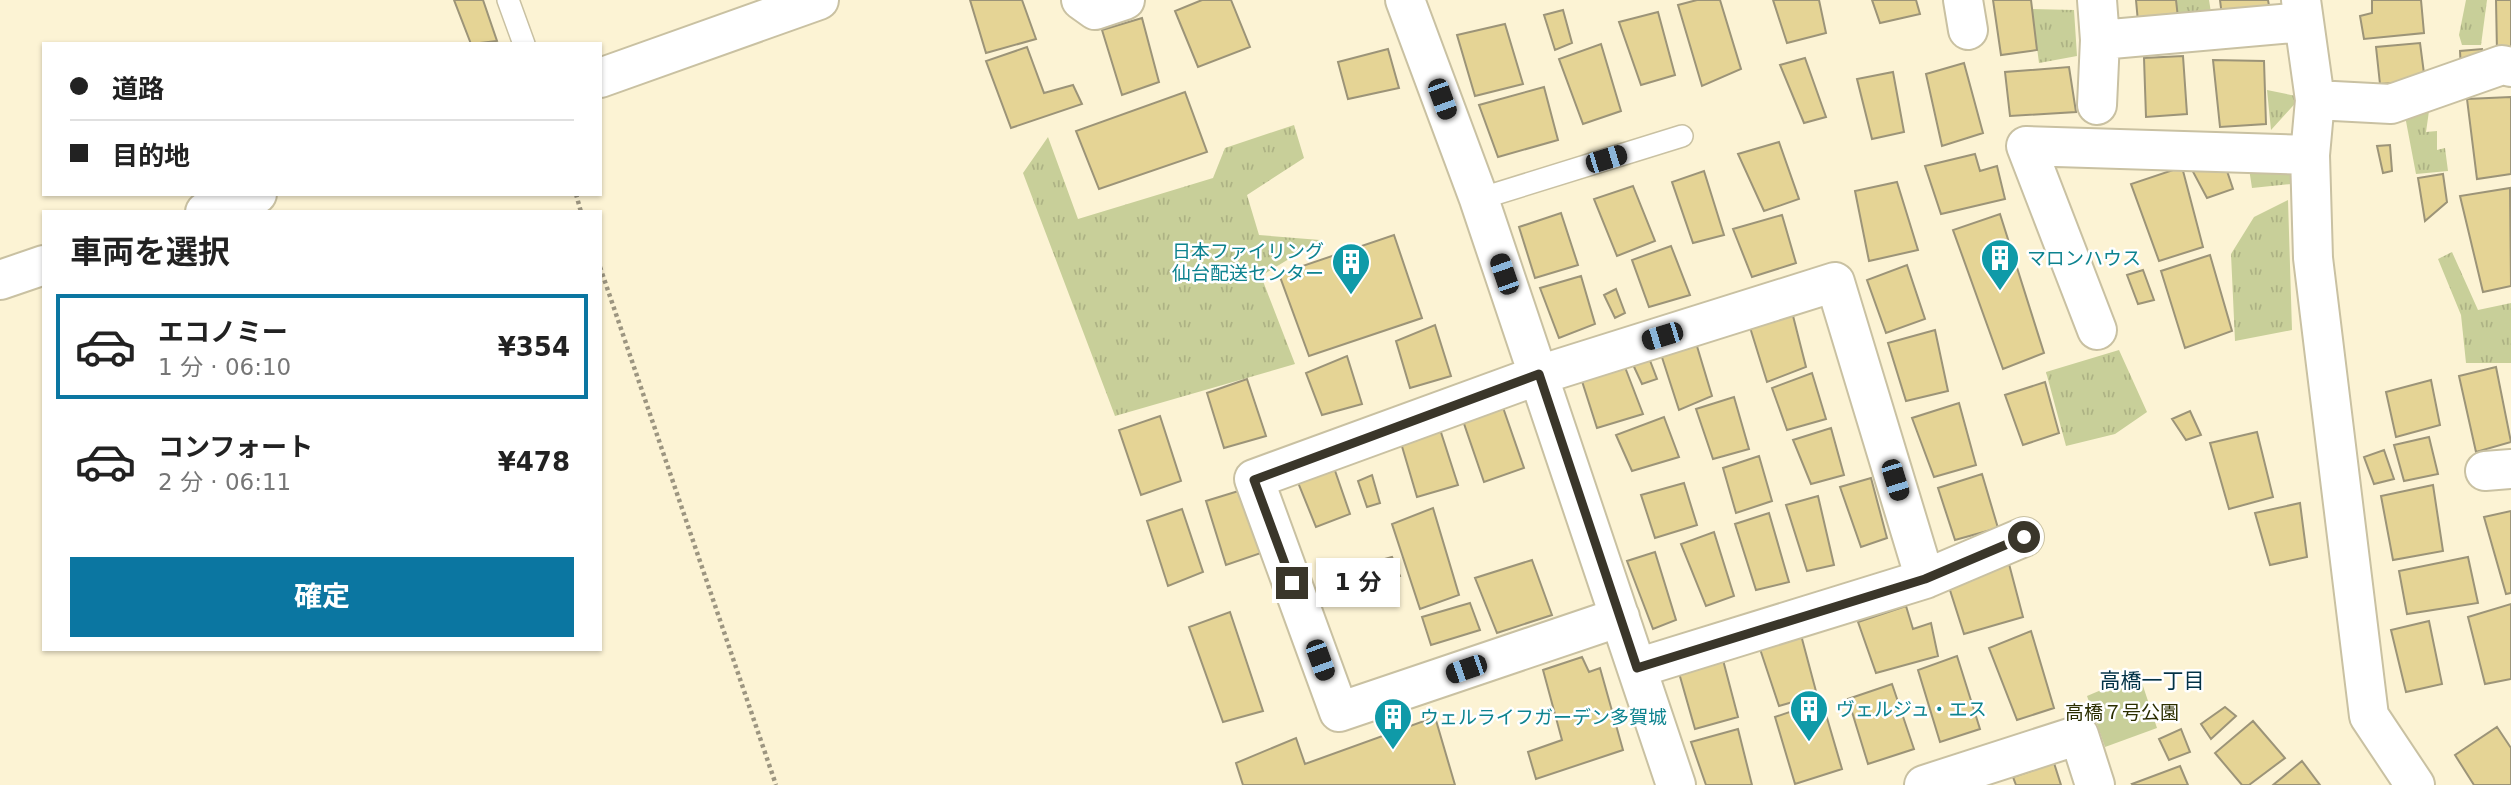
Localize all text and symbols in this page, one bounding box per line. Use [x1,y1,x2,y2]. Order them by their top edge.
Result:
text: 道路 [112,74,164,104]
car [1425,76,1460,122]
text: 目的地 [112,141,190,171]
car [1583,143,1630,175]
text: 車両を選択 [70,233,230,271]
building icon: マロンハウス [1979,237,2021,292]
place label: 日本ファイリング 仙台配送センター [1172,240,1324,284]
building icon: 日本ファイリング 仙台配送センター [1330,241,1372,296]
place label: マロンハウス [2027,247,2141,269]
car [1488,251,1521,297]
icon: car [74,315,137,378]
text: エコノミー [158,317,288,347]
car [1639,320,1686,352]
text: ¥354 [498,332,570,362]
text: 1 分 · 06:10 [158,354,291,380]
icon: car [74,430,137,493]
text: コンフォート [158,432,313,462]
text: ¥478 [498,447,570,477]
car [1879,457,1912,503]
text: 2 分 · 06:11 [158,469,291,495]
route start [2008,521,2040,553]
button: 確定 [70,557,574,637]
callout: 1 分 [1316,558,1400,608]
route end [1276,567,1308,599]
text: 1 分 [1334,569,1382,595]
car [1303,637,1338,683]
car [1443,652,1490,686]
district label: 高橋一丁目 [2100,669,2205,693]
building icon: ヴェルジュ・エス [1788,688,1830,743]
building icon: ウェルライフガーデン多賀城 [1372,696,1414,751]
place label: ヴェルジュ・エス [1836,698,1987,720]
park label: 高橋７号公園 [2065,701,2179,723]
place label: ウェルライフガーデン多賀城 [1420,706,1667,728]

